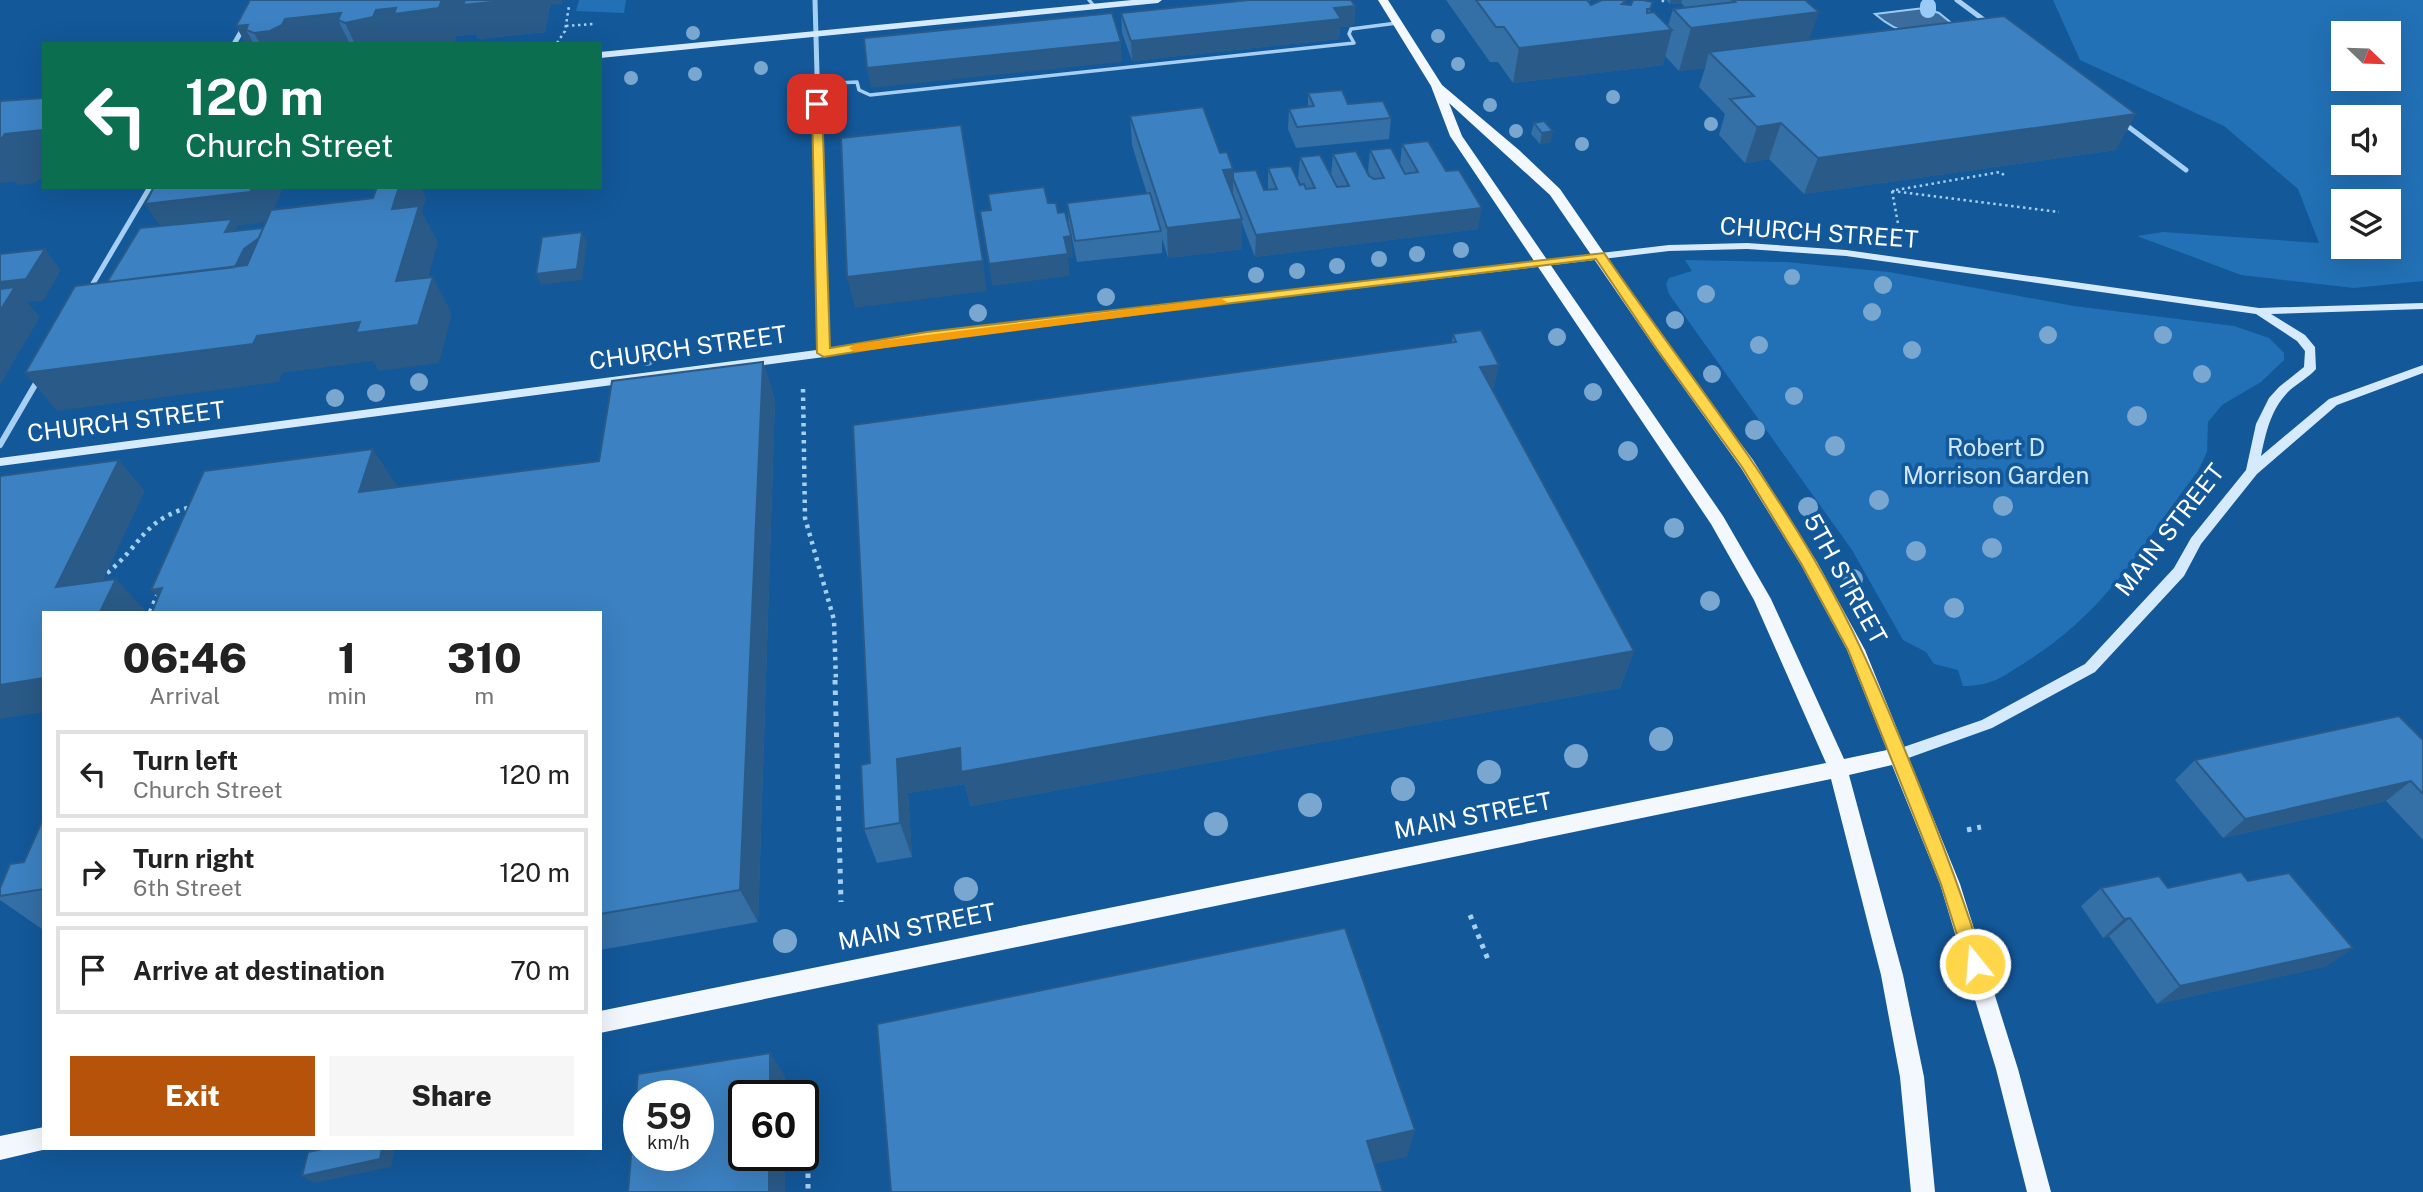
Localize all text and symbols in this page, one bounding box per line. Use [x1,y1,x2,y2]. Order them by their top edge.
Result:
north arrow [2331,21,2401,91]
map controls [2331,21,2401,259]
text: 120 m [185,68,324,126]
icon: left [70,70,161,161]
pin [787,74,847,134]
icon: arrive [798,85,836,123]
button: sound [2331,105,2401,175]
text: Church Street [185,127,393,164]
button: layers [2331,189,2401,259]
street label: CHURCH STREET [1719,211,1919,253]
street label: CHURCH STREET [587,319,788,375]
street label: CHURCH STREET [25,395,226,447]
park label: Robert D Morrison Garden [1903,433,2089,489]
street label: MAIN STREET [2109,458,2229,601]
street label: 5TH STREET [1799,508,1893,649]
text: 06:46 [122,633,247,682]
text: 1 [338,633,356,682]
text: 310 [447,633,522,682]
text: Arrival [149,682,220,709]
text: min [328,682,367,709]
text: m [474,682,494,709]
text: Turn left [133,745,238,776]
icon: left [74,755,112,793]
text: 120 m [499,759,570,790]
text: Church Street [133,776,283,803]
street label: MAIN STREET [1392,786,1554,844]
text: Turn right [133,843,255,874]
icon: right [74,853,112,891]
text: 120 m [499,857,570,888]
text: 6th Street [133,874,242,901]
street label: MAIN STREET [836,897,998,955]
position arrow [1938,927,2012,1001]
icon: arrive [74,951,112,989]
text: Arrive at destination [133,955,385,986]
text: 70 m [510,955,570,986]
button: Exit [70,1056,315,1136]
button: Share [329,1056,574,1136]
speed limit sign: 60 [728,1080,819,1171]
text: 59 [645,1096,692,1137]
text: km/h [647,1132,690,1153]

